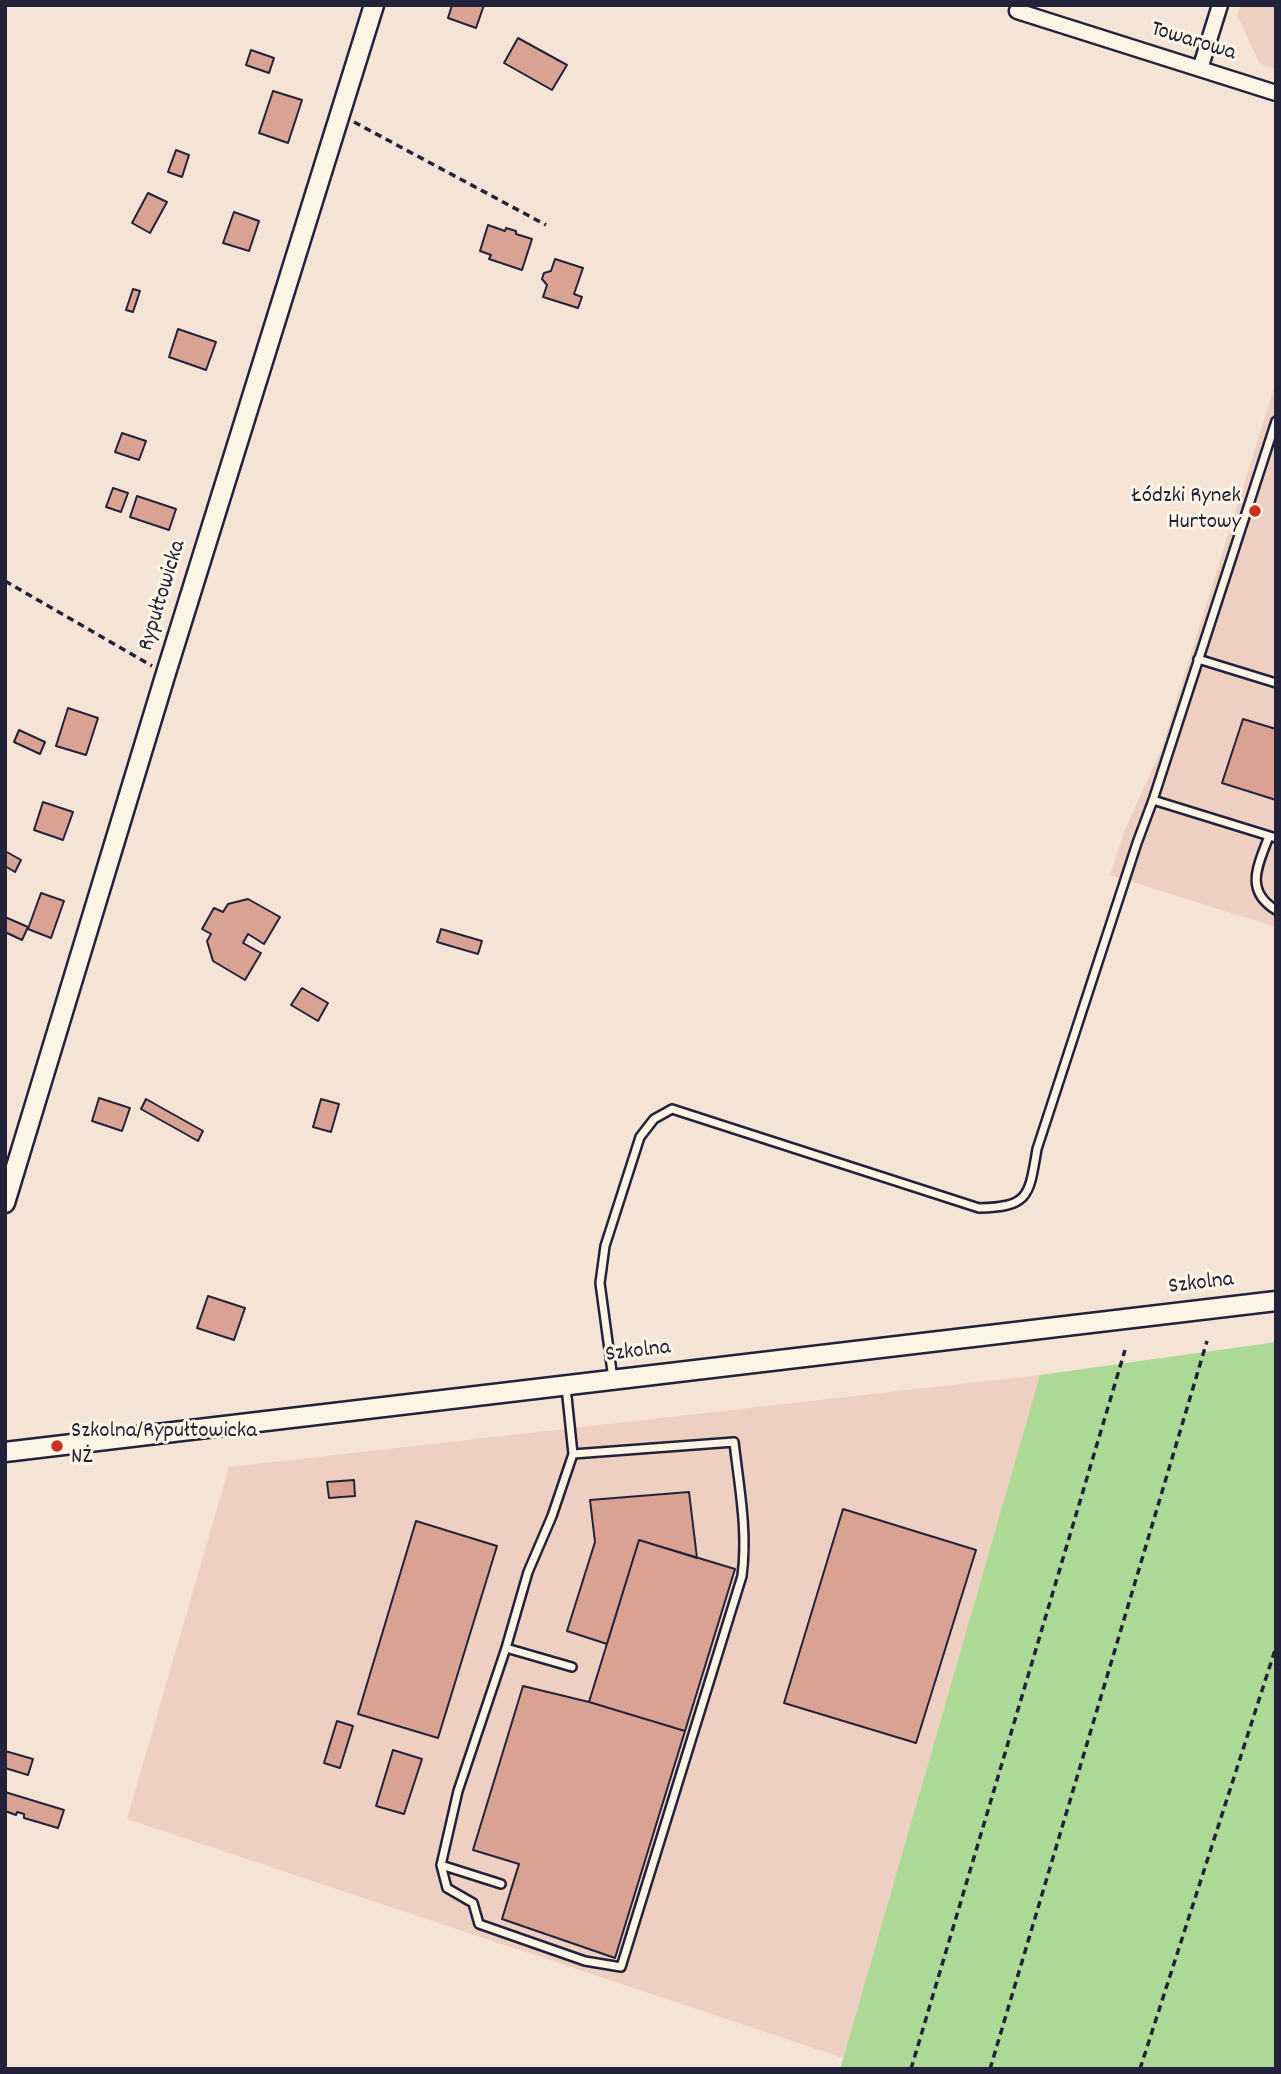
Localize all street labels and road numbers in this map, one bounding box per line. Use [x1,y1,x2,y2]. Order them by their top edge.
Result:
street label: Towarowa [1147,17,1239,69]
street label: Rypułtowicka [134,537,194,655]
street label: Szkolna [1167,1267,1235,1303]
street label: Szkolna [604,1335,672,1371]

